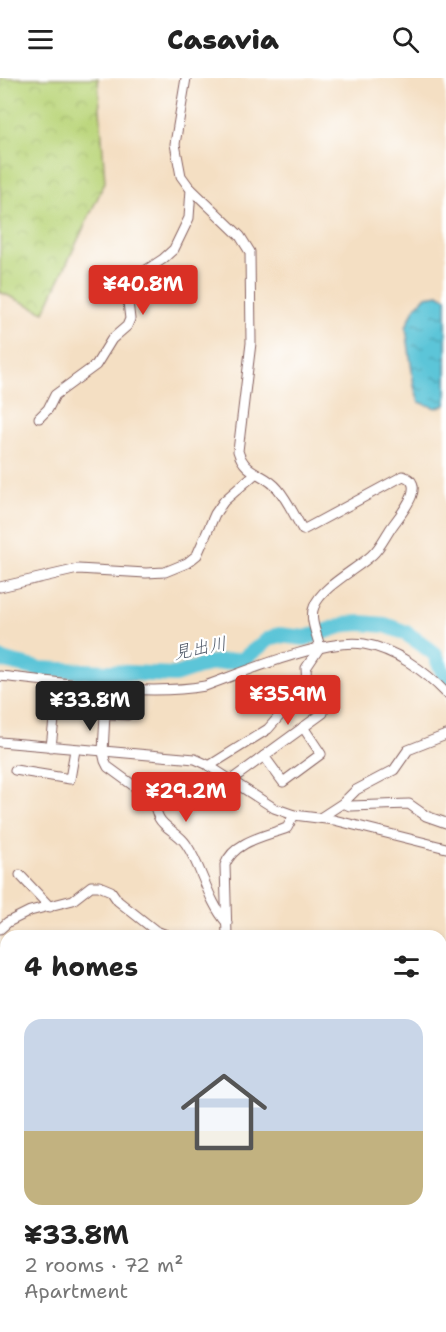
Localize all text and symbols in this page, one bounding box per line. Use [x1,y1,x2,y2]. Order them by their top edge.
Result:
text: Casavia [167,21,279,58]
icon: menu [24,23,57,56]
icon: search [389,23,422,56]
pin: ¥40.8M [94,265,192,316]
text: ¥40.8M [103,271,183,297]
water label: 見出川 [171,631,229,665]
pin: ¥35.9M [239,675,337,726]
pin: ¥33.8M [41,681,139,732]
text: ¥35.9M [249,681,327,707]
text: ¥33.8M [50,687,130,713]
pin: ¥29.2M [137,772,235,823]
text: ¥29.2M [146,778,226,804]
text: 4 homes [24,949,138,984]
icon: filters [390,950,423,983]
icon: home [170,1058,278,1166]
text: ¥33.8M [24,1217,129,1252]
text: 2 rooms · 72 m² [24,1252,183,1278]
text: Apartment [24,1278,128,1304]

